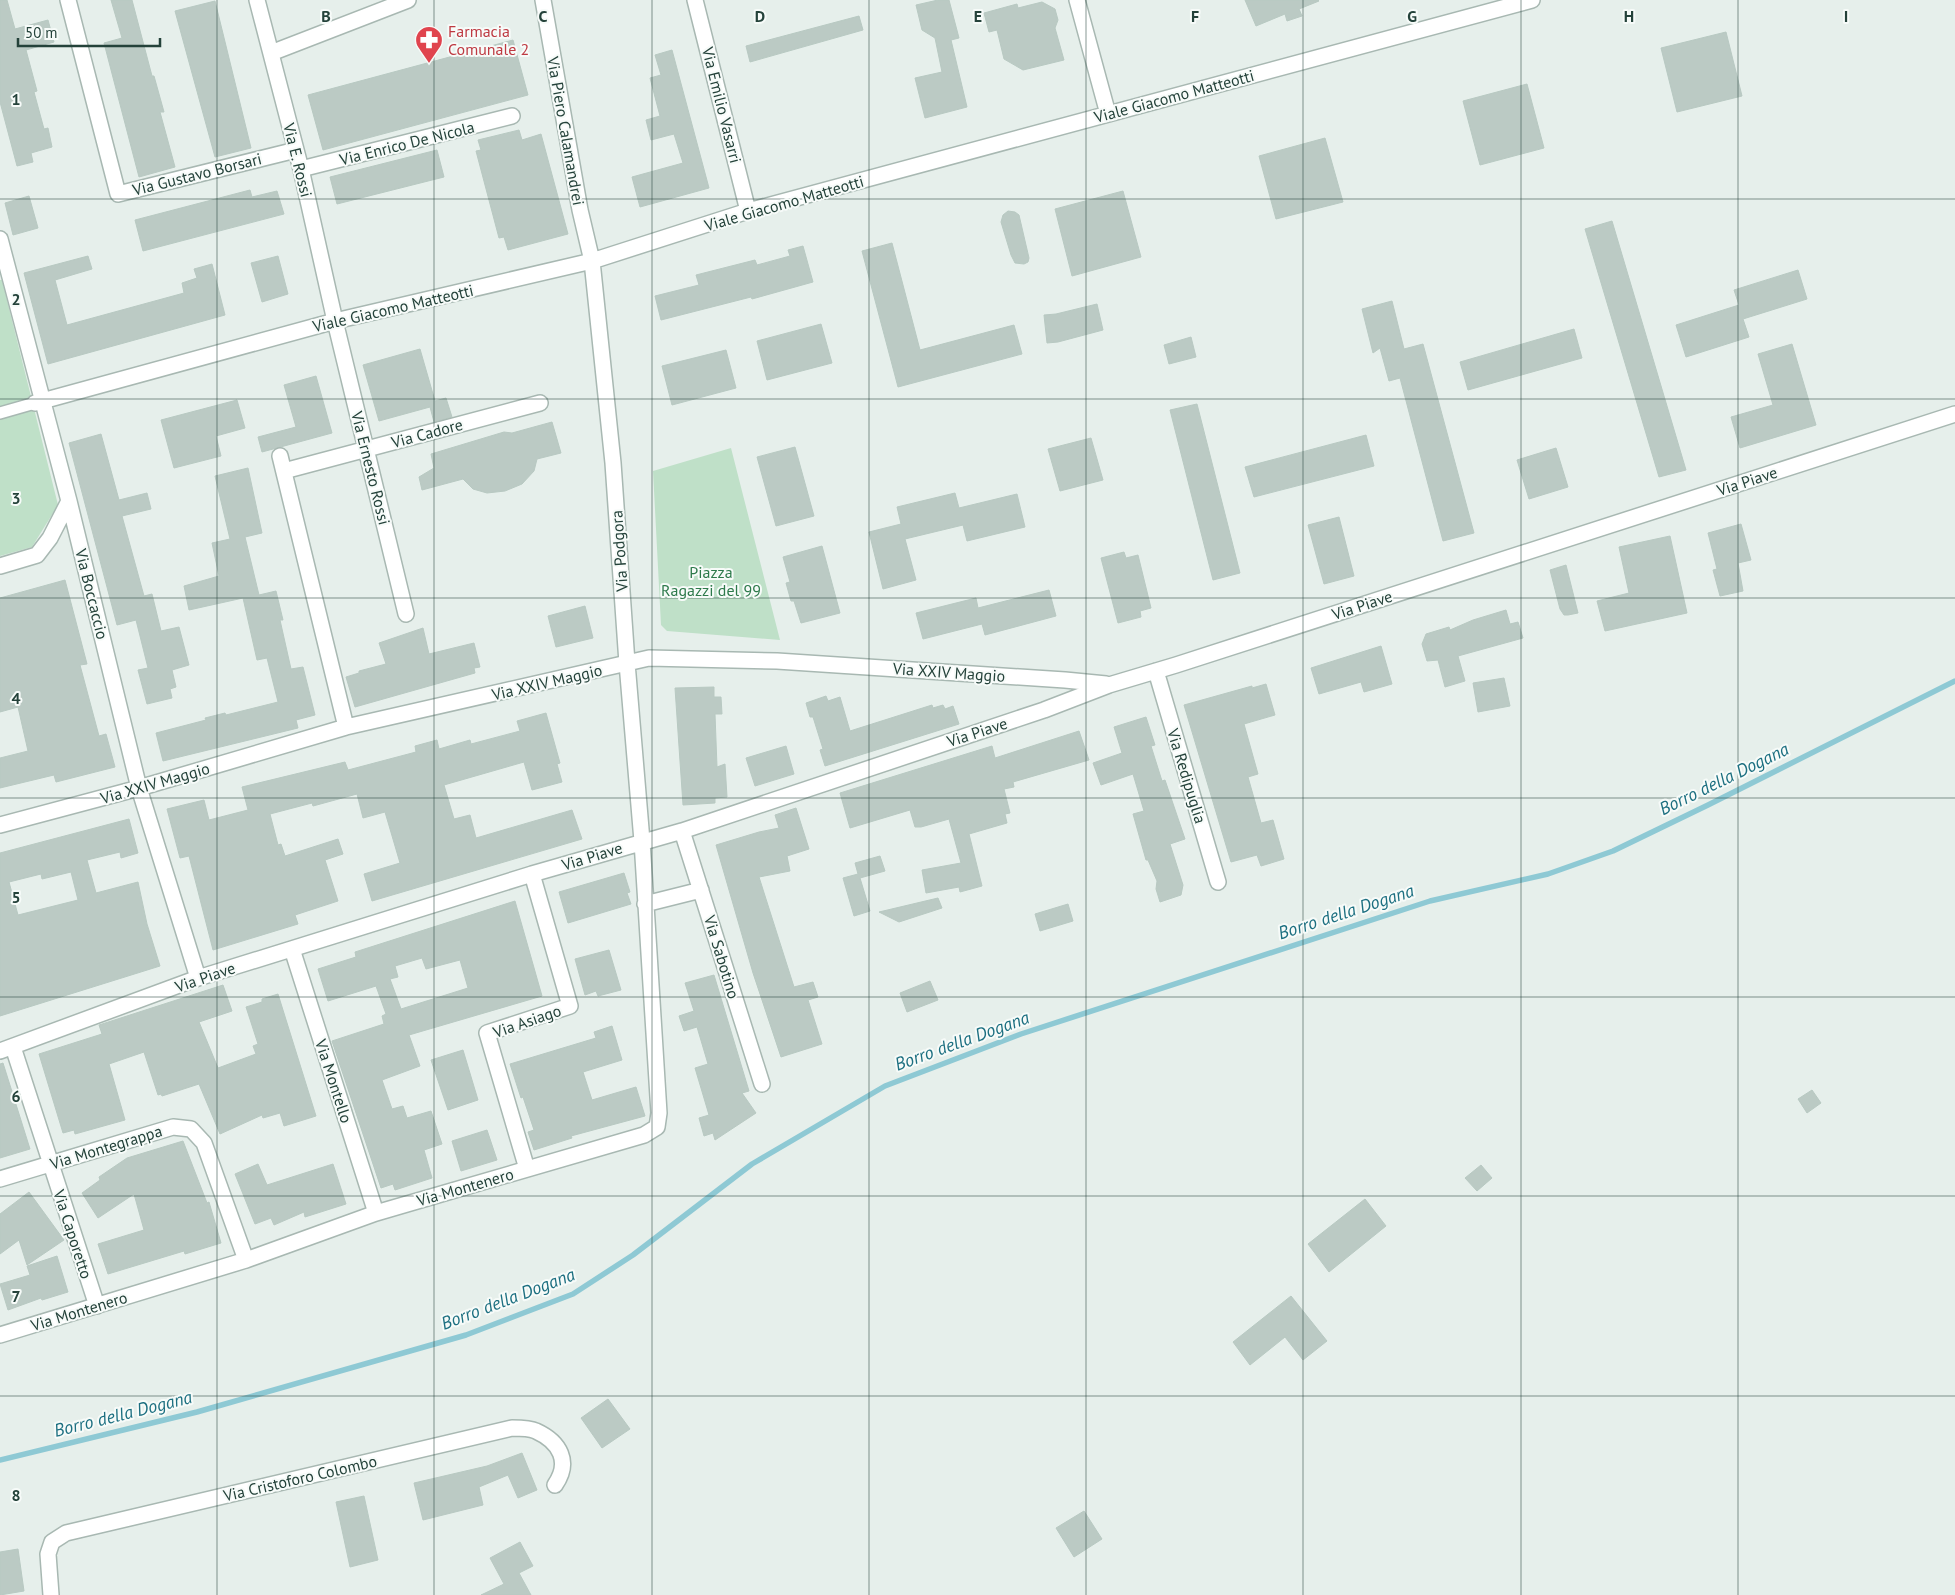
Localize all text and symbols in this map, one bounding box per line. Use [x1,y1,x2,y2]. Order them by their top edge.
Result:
text: B [321,6,331,26]
text: C [539,6,548,26]
text: D [755,6,765,26]
text: E [974,6,982,26]
text: F [1191,6,1199,26]
text: G [1407,6,1417,26]
text: H [1624,6,1634,26]
text: I [1844,6,1848,26]
scale bar [18,15,160,47]
place label: Farmacia Comunale 2 [448,21,529,59]
text: 50 m [25,23,58,42]
pharmacy icon: Farmacia Comunale 2 [414,25,444,64]
street label: Via Emilio Vasarri [698,44,746,165]
street label: Via Piero Calamandrei [543,54,589,207]
street label: Viale Giacomo Matteotti [1091,65,1256,127]
text: 1 [11,89,21,109]
street label: Via Enrico De Nicola [337,117,477,170]
street label: Via E. Rossi [279,120,317,199]
street label: Via Gustavo Borsari [129,148,264,200]
street label: Viale Giacomo Matteotti [701,171,866,236]
street label: Viale Giacomo Matteotti [310,280,475,336]
text: 2 [11,289,21,309]
street label: Via Ernesto Rossi [347,408,395,527]
street label: Via Cadore [388,414,465,452]
street label: Via Piave [1713,462,1780,500]
text: 3 [11,488,21,508]
street label: Via Podgora [606,510,632,593]
street label: Via Boccaccio [71,546,113,641]
park label: Piazza Ragazzi del 99 [661,562,761,600]
street label: Via Piave [1328,586,1395,624]
street label: Via XXIV Maggio [891,658,1006,686]
street label: Via XXIV Maggio [489,660,604,705]
text: 4 [11,688,21,708]
street label: Via Piave [943,713,1010,751]
street label: Via Redipuglia [1163,725,1211,826]
water label: Borro della Dogana [1655,737,1793,820]
street label: Via XXIV Maggio [97,758,212,808]
street label: Via Piave [558,837,625,875]
water label: Borro della Dogana [1275,879,1417,944]
text: 5 [11,887,21,907]
street label: Via Sabotino [700,912,744,1001]
street label: Via Piave [171,957,238,997]
street label: Via Asiago [489,1000,564,1042]
water label: Borro della Dogana [891,1005,1032,1076]
street label: Via Montello [311,1036,357,1125]
text: 6 [11,1086,21,1106]
street label: Via Montegrappa [47,1120,164,1174]
street label: Via Montenero [413,1164,516,1211]
street label: Via Caporetto [49,1186,97,1281]
water label: Borro della Dogana [438,1262,578,1335]
text: 7 [11,1286,21,1306]
street label: Via Montenero [27,1287,130,1335]
water label: Borro della Dogana [51,1385,195,1442]
street label: Via Cristoforo Colombo [220,1451,379,1506]
text: 8 [11,1485,21,1505]

